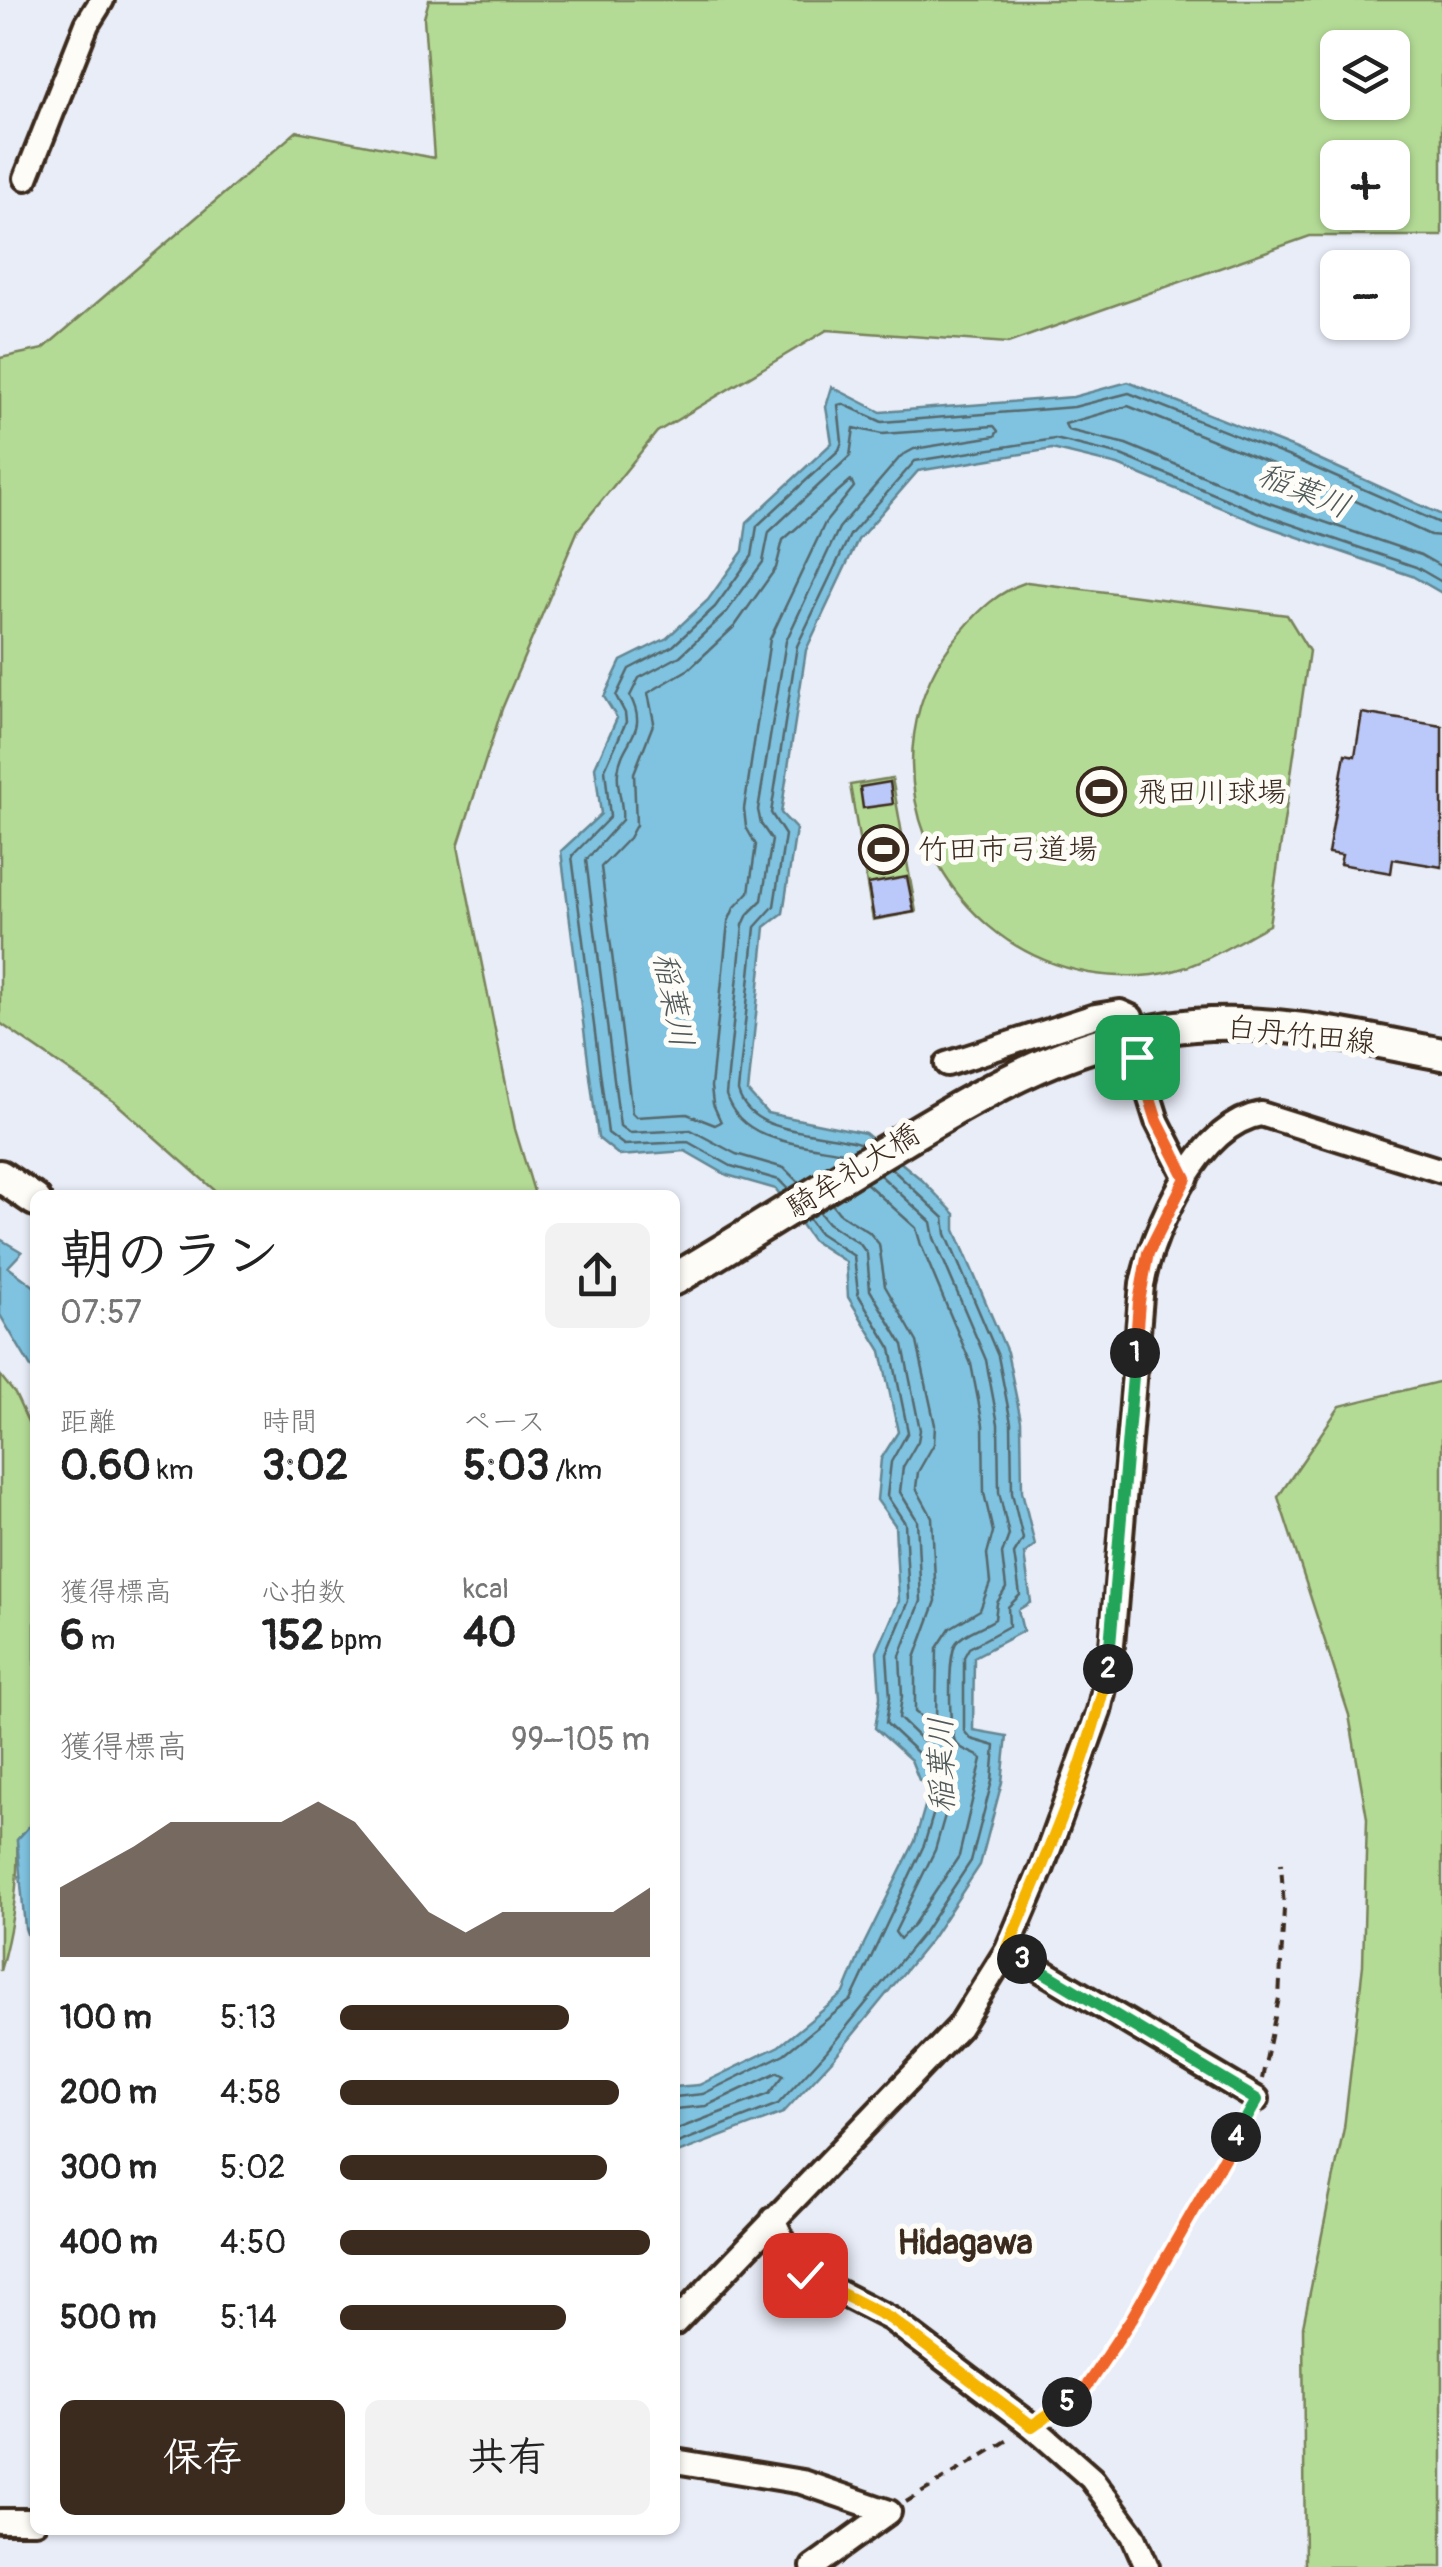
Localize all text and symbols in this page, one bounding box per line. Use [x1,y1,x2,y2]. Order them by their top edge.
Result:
map controls [1320,30,1410,340]
button: layers [1320,30,1410,120]
button: + [1320,140,1410,230]
button: − [1320,250,1410,340]
water label: 稲葉川 [1252,454,1356,528]
sports icon: 飛田川球場 [1076,766,1128,818]
place label: 飛田川球場 [1137,774,1287,811]
sports icon: 竹田市弓道場 [857,823,909,875]
place label: 竹田市弓道場 [918,831,1098,868]
water label: 稲葉川 [644,949,702,1051]
street label: 白丹竹田線 [1224,1009,1378,1061]
pin [1095,1015,1180,1100]
icon: arrive [1110,1030,1165,1085]
street label: 騎牟礼大橋 [780,1116,926,1226]
text: 朝のラン [60,1221,280,1290]
button: share [545,1223,650,1328]
text: 07:57 [60,1293,142,1333]
pin: 1 [1110,1328,1160,1378]
text: 1 [1130,1335,1140,1370]
text: 距離 [60,1405,116,1440]
text: 時間 [262,1405,318,1440]
text: ペース [463,1405,546,1440]
text: 0.60 [60,1440,151,1492]
text: 3:02 [262,1440,348,1492]
text: 5:03 [463,1440,549,1492]
text: km [151,1453,194,1488]
text: /km [549,1453,602,1488]
text: kcal [463,1572,509,1607]
text: 獲得標高 [60,1575,172,1610]
text: 心拍数 [262,1575,346,1610]
text: 40 [463,1607,516,1659]
text: 6 [60,1610,84,1662]
text: 152 [262,1610,324,1662]
text: m [84,1623,115,1658]
text: bpm [324,1623,382,1658]
pin: 2 [1083,1644,1133,1694]
text: 2 [1100,1651,1116,1686]
water label: 稲葉川 [921,1717,963,1813]
text: 99–105 m [511,1720,650,1760]
text: 獲得標高 [60,1727,188,1767]
pin: 3 [997,1934,1047,1984]
text: 3 [1014,1941,1030,1976]
text: 100 m [60,1998,152,2038]
text: 5:13 [220,1998,276,2038]
text: 200 m [60,2073,157,2113]
text: 4:58 [220,2073,281,2113]
pin: 4 [1211,2112,1261,2162]
text: 4 [1228,2119,1244,2154]
text: 300 m [60,2148,157,2188]
text: 5:02 [220,2148,286,2188]
district label: Hidagawa [897,2221,1033,2265]
text: 400 m [60,2223,158,2263]
text: 4:50 [220,2223,286,2263]
pin [763,2233,848,2318]
icon: check [778,2248,833,2303]
text: 500 m [60,2298,156,2338]
text: 5:14 [220,2298,277,2338]
pin: 5 [1042,2377,1092,2427]
text: 5 [1059,2384,1075,2419]
button: 保存 [60,2400,345,2515]
button: 共有 [365,2400,650,2515]

